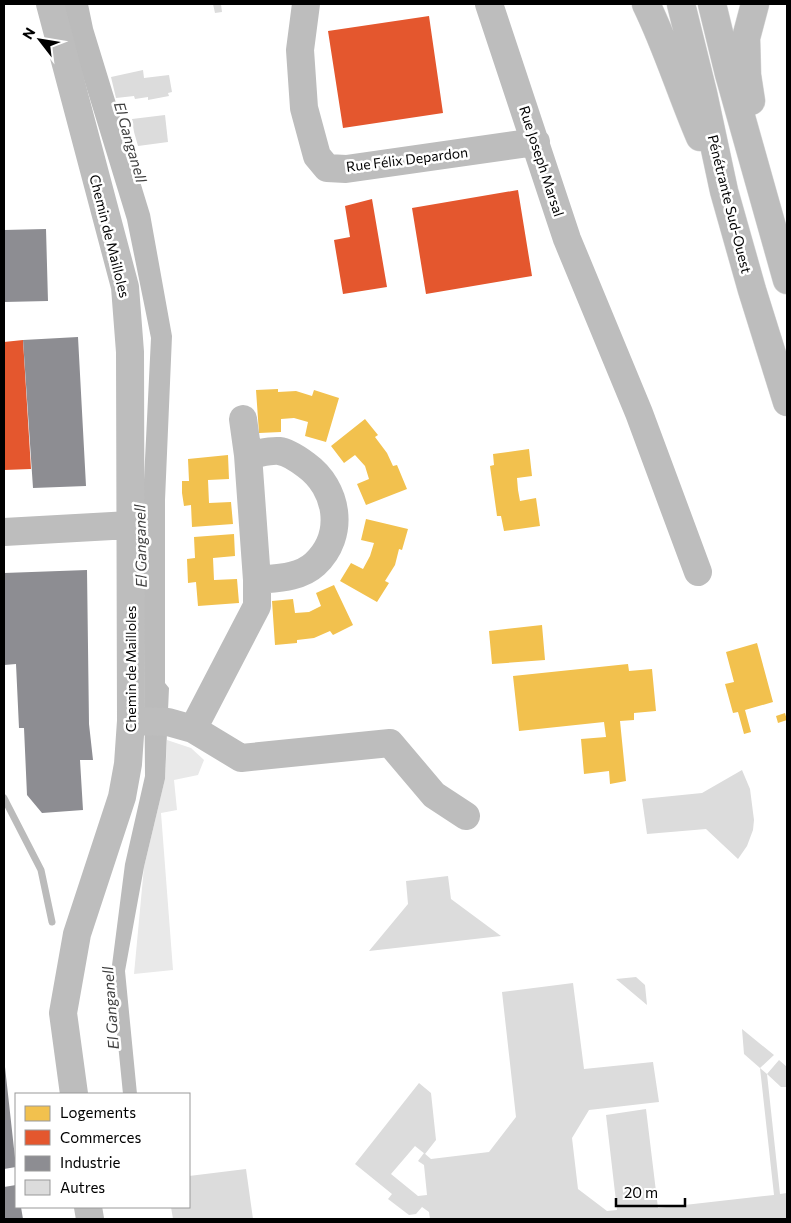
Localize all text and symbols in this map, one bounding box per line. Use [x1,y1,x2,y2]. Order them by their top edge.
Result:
north arrow [15,15,65,65]
text: N [18,24,38,42]
water label: El Ganganell [111,100,151,186]
street label: Rue Joseph Marsal [516,103,568,219]
street label: Pénétrante Sud-Ouest [705,133,756,275]
street label: Rue Félix Depardon [345,143,469,175]
street label: Chemin de Mailloles [86,173,134,299]
water label: El Ganganell [130,503,150,588]
street label: Chemin de Mailloles [122,606,139,732]
water label: El Ganganell [98,965,122,1050]
legend [15,1093,190,1208]
text: Logements [60,1103,136,1121]
text: Commerces [60,1128,141,1146]
text: Industrie [60,1153,121,1171]
scale bar [616,1176,685,1208]
text: Autres [60,1178,105,1196]
text: 20 m [624,1183,658,1201]

